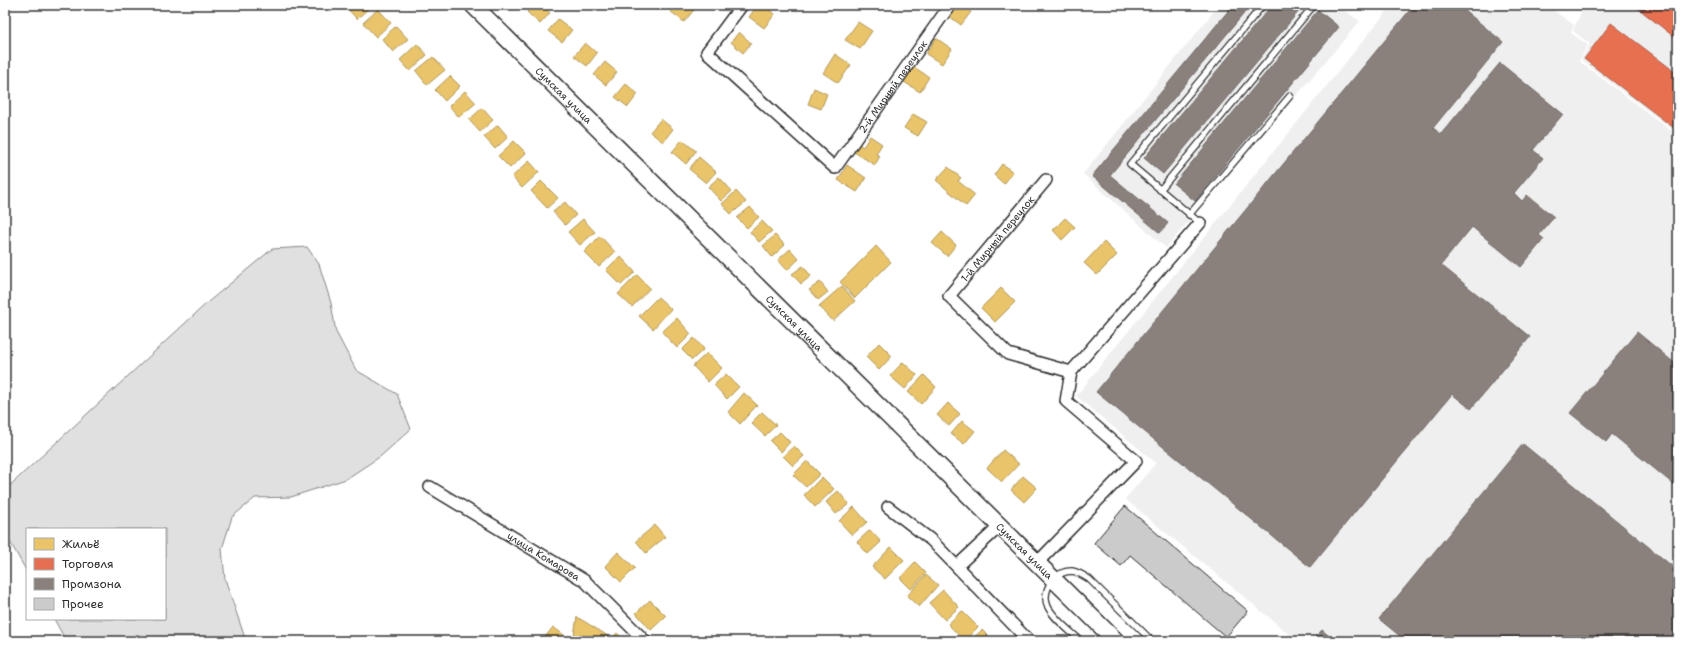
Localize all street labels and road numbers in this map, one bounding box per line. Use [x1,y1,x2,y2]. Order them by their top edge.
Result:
street label: 2-й Мирный переулок [856,37,930,136]
street label: Сумская улица [532,64,595,127]
street label: 1-й Мирный переулок [958,193,1038,284]
street label: Сумская улица [763,292,826,355]
street label: Сумская улица [993,520,1056,583]
street label: улица Комарова [505,529,583,584]

